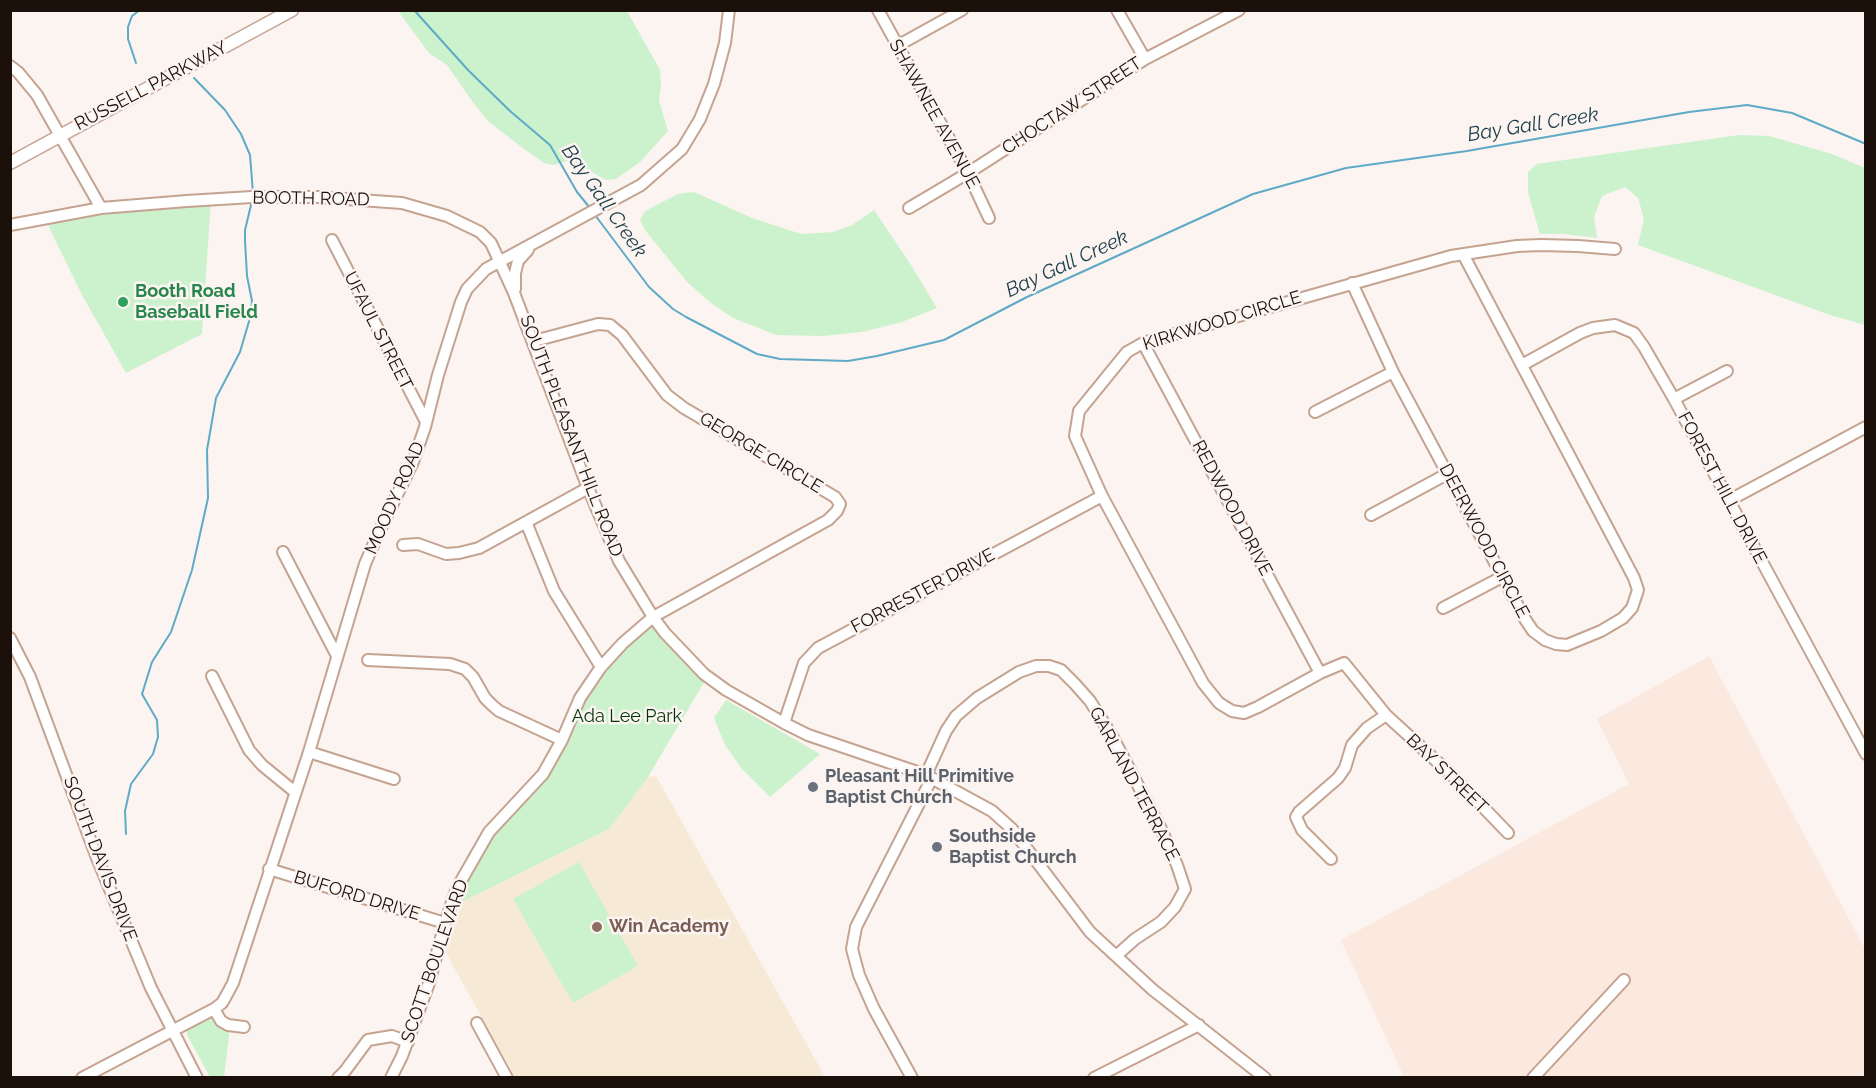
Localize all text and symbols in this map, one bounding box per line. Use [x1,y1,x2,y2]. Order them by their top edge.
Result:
street label: SHAWNEE AVENUE [884,36,984,192]
street label: RUSSELL PARKWAY [71,37,231,135]
street label: CHOCTAW STREET [998,53,1146,159]
water label: Bay Gall Creek [1466,103,1600,147]
water label: Bay Gall Creek [556,140,652,262]
street label: BOOTH ROAD [252,187,370,211]
water label: Bay Gall Creek [1002,225,1132,303]
street label: UFAUL STREET [339,268,417,394]
place label: Booth Road Baseball Field [135,281,258,324]
street label: KIRKWOOD CIRCLE [1140,287,1304,355]
marker: Booth Road Baseball Field [116,295,130,309]
street label: SOUTH PLEASANT HILL ROAD [515,312,627,560]
street label: GEORGE CIRCLE [696,408,826,498]
street label: FOREST HILL DRIVE [1673,409,1771,567]
street label: REDWOOD DRIVE [1187,437,1277,579]
street label: MOODY ROAD [361,438,429,558]
street label: DEERWOOD CIRCLE [1434,460,1534,622]
street label: FORRESTER DRIVE [847,544,999,638]
street label: GARLAND TERRACE [1084,703,1184,865]
park label: Ada Lee Park [572,706,682,728]
street label: BAY STREET [1402,730,1492,818]
place label: Pleasant Hill Primitive Baptist Church [825,766,1014,808]
street label: SOUTH DAVIS DRIVE [59,773,141,945]
marker: Pleasant Hill Primitive Baptist Church [806,780,820,794]
place label: Southside Baptist Church [949,826,1077,868]
marker: Southside Baptist Church [930,840,944,854]
street label: BUFORD DRIVE [291,867,423,925]
street label: SCOTT BOULEVARD [397,877,473,1045]
place label: Win Academy [609,916,729,938]
marker: Win Academy [590,920,604,934]

